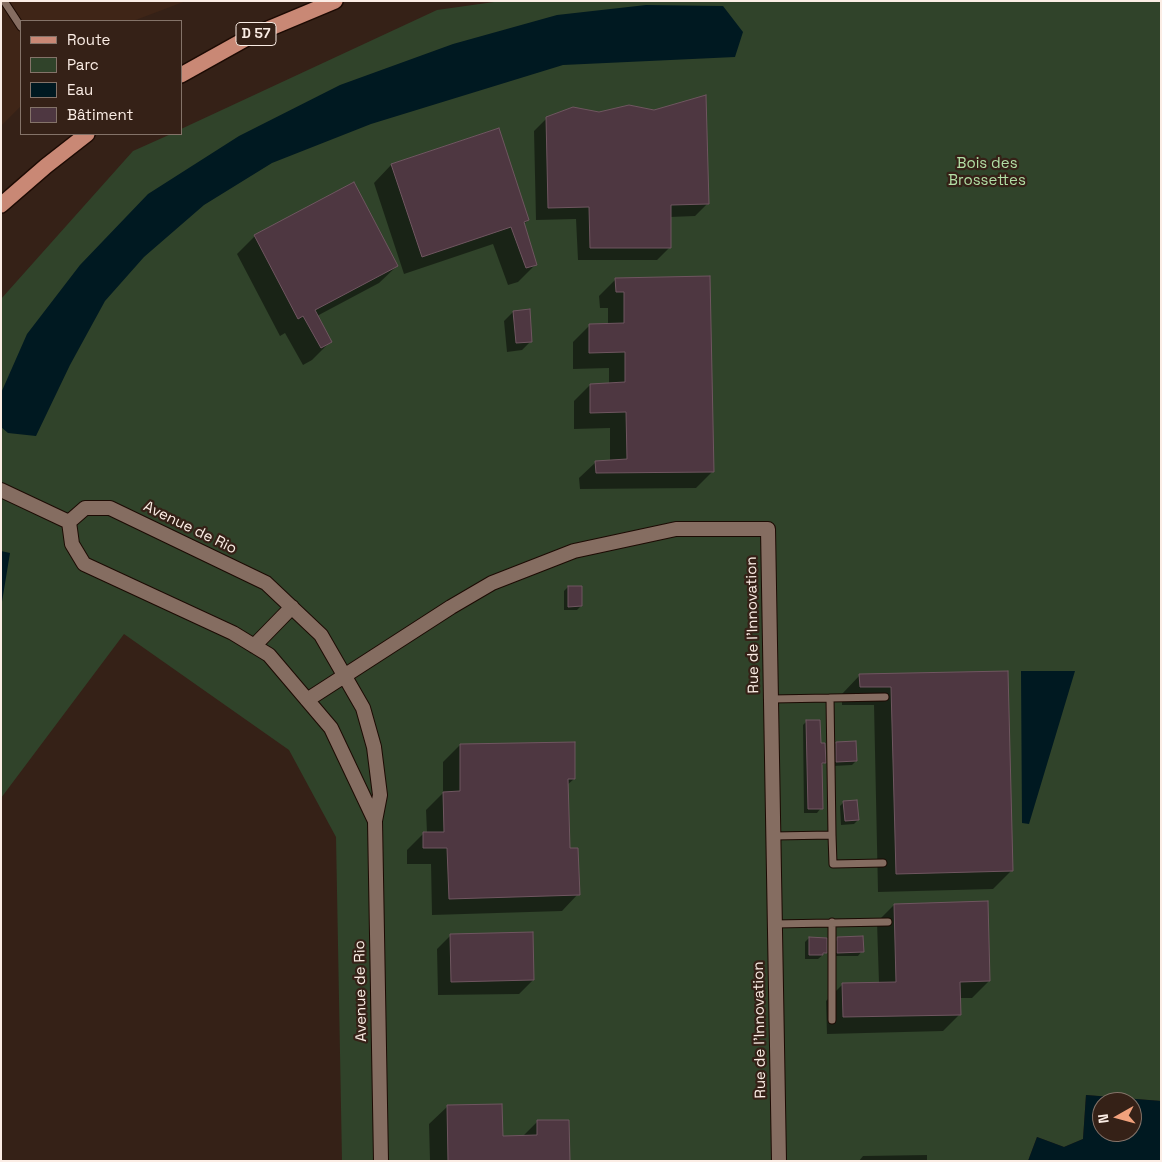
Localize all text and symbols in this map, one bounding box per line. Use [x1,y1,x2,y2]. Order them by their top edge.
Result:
legend [20,20,182,135]
road number: D 57 [236,22,276,46]
text: Route [67,30,110,49]
text: Parc [67,55,99,74]
text: Eau [67,80,93,99]
text: Bâtiment [67,105,133,124]
park label: Bois des Brossettes [948,155,1026,190]
street label: Avenue de Rio [140,498,240,558]
street label: Rue de l'Innovation [743,556,763,694]
street label: Avenue de Rio [351,940,371,1042]
street label: Rue de l'Innovation [750,961,770,1099]
north arrow [1092,1092,1142,1142]
text: N [1094,1113,1113,1124]

